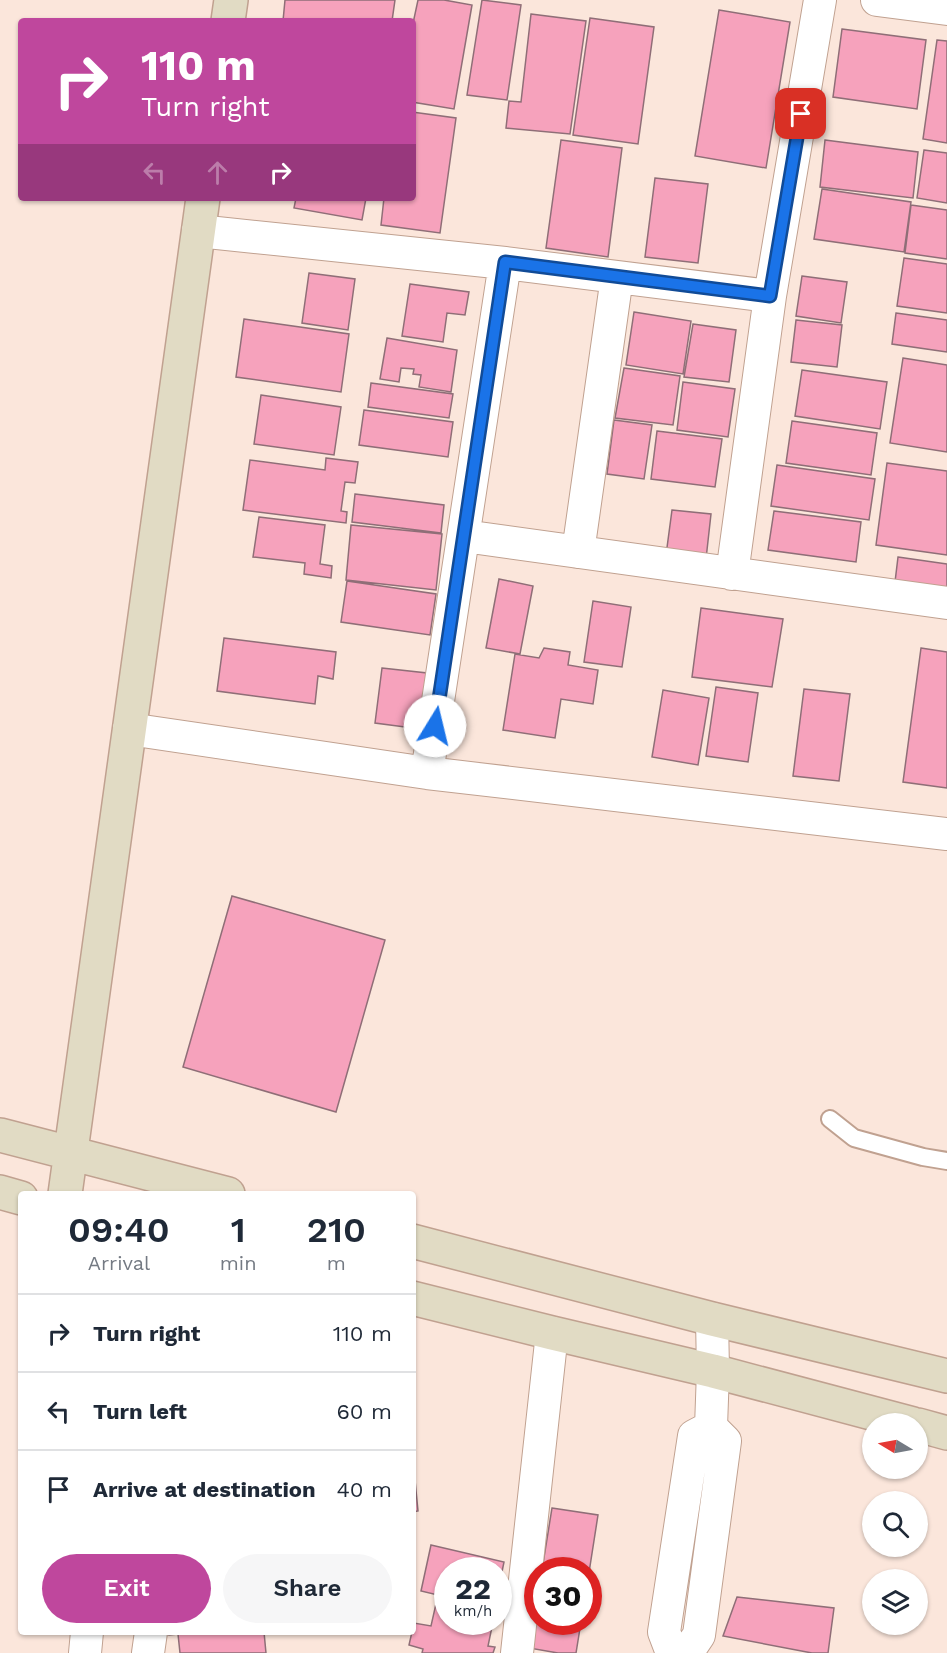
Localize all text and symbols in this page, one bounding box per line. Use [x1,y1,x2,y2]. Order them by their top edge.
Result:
text: 110 m [141,41,256,90]
icon: right [42,42,120,120]
pin [775,88,826,139]
text: Turn right [141,91,270,123]
icon: arrive [784,97,817,130]
icon: left [138,156,171,189]
icon: ahead [201,156,234,189]
icon: right [264,156,297,189]
position arrow [403,694,467,758]
text: 09:40 [68,1209,170,1251]
text: 1 [231,1209,246,1251]
text: 210 [307,1209,366,1251]
text: Arrival [88,1251,150,1275]
text: min [220,1251,257,1275]
text: m [327,1251,346,1275]
icon: right [42,1317,75,1350]
text: Turn right [93,1321,200,1346]
text: 110 m [333,1321,392,1346]
icon: left [42,1395,75,1428]
text: Turn left [93,1399,187,1424]
text: 60 m [336,1399,392,1424]
north arrow [862,1413,928,1479]
map controls [862,1413,928,1635]
icon: arrive [42,1473,75,1506]
text: Arrive at destination [93,1477,316,1502]
text: 40 m [336,1477,392,1502]
button: search [862,1491,928,1557]
button: Exit [42,1554,211,1623]
button: Share [223,1554,392,1623]
speed limit sign: 30 [524,1557,602,1635]
button: layers [862,1569,928,1635]
text: 22 [455,1571,491,1606]
text: km/h [454,1602,492,1620]

